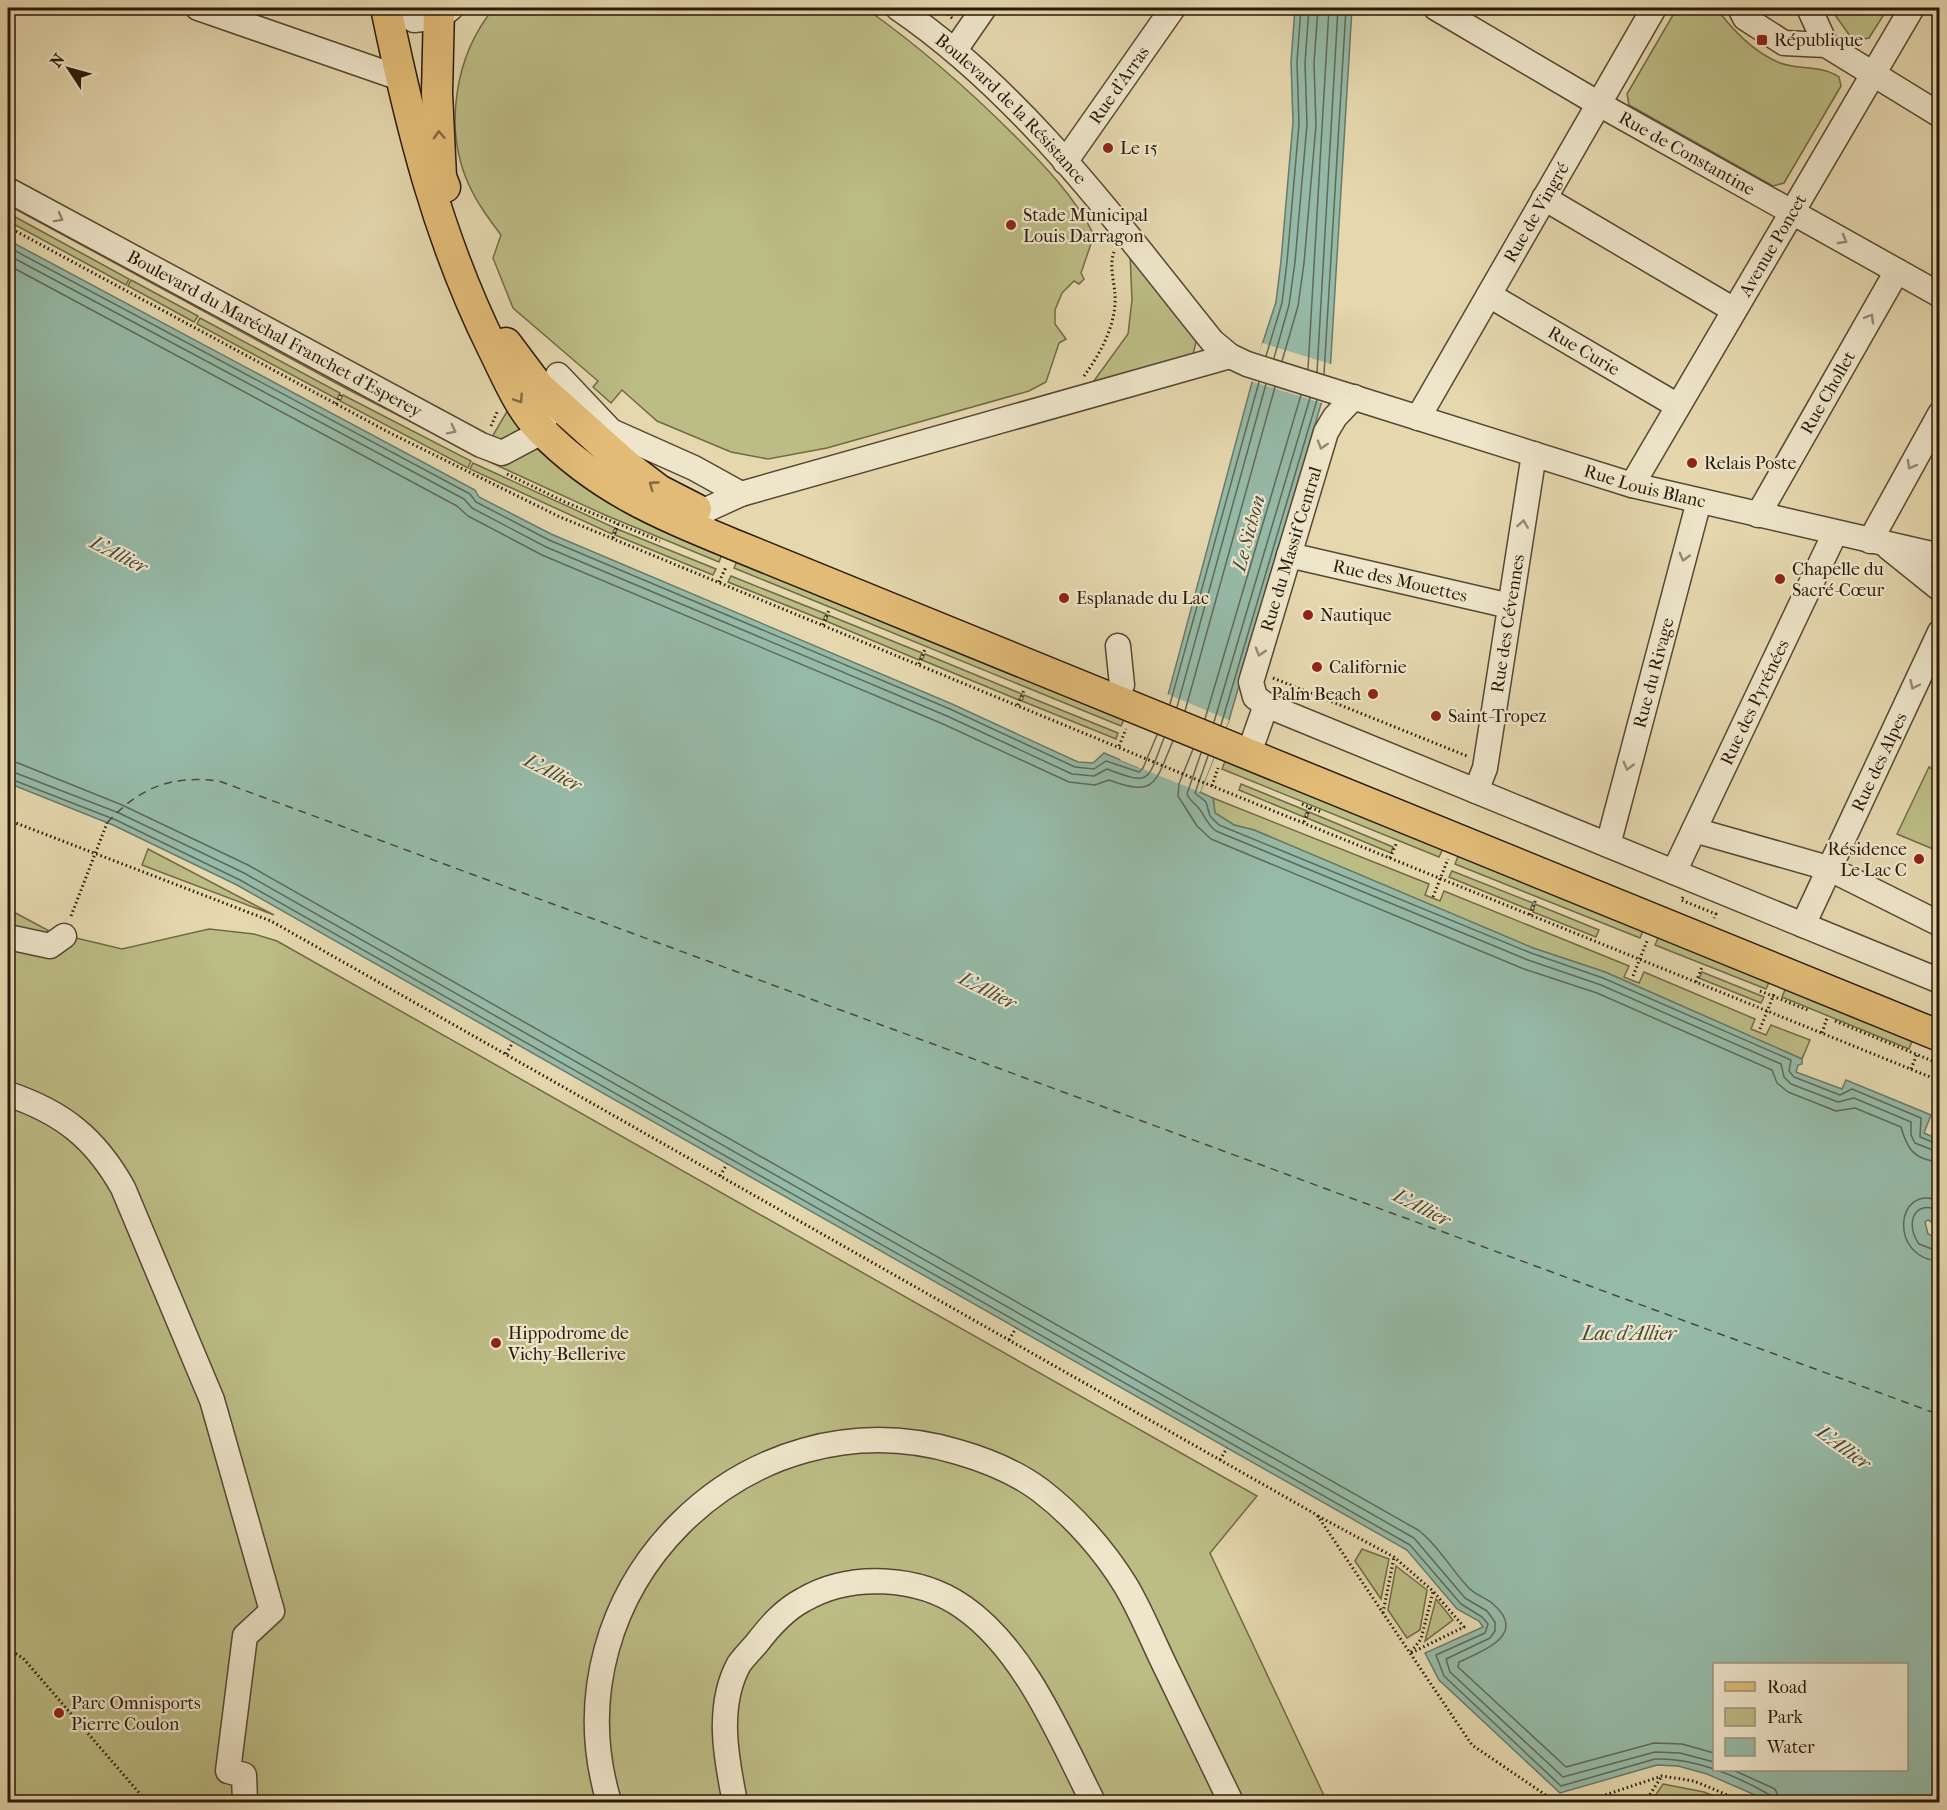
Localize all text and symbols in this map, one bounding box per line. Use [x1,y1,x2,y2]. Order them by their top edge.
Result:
street label: Boulevard de la Résistance [931,30,1091,189]
place label: République [1774,30,1863,51]
marker: République [1755,33,1769,47]
north arrow [39,39,99,99]
street label: Rue d'Arras [1085,42,1154,128]
text: N [46,49,69,71]
street label: Rue de Constantine [1615,107,1759,200]
one-way arrow [433,131,446,140]
place label: Le 15 [1120,138,1158,159]
marker: Le 15 [1101,141,1115,155]
street label: Rue de Vingré [1500,159,1574,267]
street label: Avenue Poncet [1734,190,1812,301]
place label: Stade Municipal Louis Darragon [1023,205,1148,247]
one-way arrow [53,211,63,222]
marker: Stade Municipal Louis Darragon [1004,218,1018,232]
one-way arrow [1837,233,1847,244]
street label: Boulevard du Maréchal Franchet d'Esperey [123,246,427,423]
one-way arrow [1862,314,1874,324]
street label: Rue Curie [1544,322,1623,380]
street label: Rue Chollet [1796,347,1860,438]
one-way arrow [511,393,523,403]
one-way arrow [446,422,457,434]
one-way arrow [1317,439,1329,450]
place label: Relais Poste [1704,453,1796,474]
marker: Relais Poste [1685,456,1699,470]
one-way arrow [1907,459,1918,469]
street label: Rue Louis Blanc [1581,461,1708,513]
street label: Rue du Massif Central [1256,464,1327,634]
one-way arrow [648,481,659,492]
water label: Le Sichon [1227,492,1270,576]
one-way arrow [1517,519,1529,529]
water label: L'Allier [85,529,153,579]
one-way arrow [1679,552,1691,562]
street label: Rue des Cévennes [1487,553,1529,694]
street label: Rue des Mouettes [1331,555,1470,607]
place label: Chapelle du Sacré-Cœur [1792,559,1884,601]
marker: Chapelle du Sacré-Cœur [1773,572,1787,586]
place label: Esplanade du Lac [1076,588,1209,609]
marker: Esplanade du Lac [1057,591,1071,605]
place label: Nautique [1320,605,1392,626]
marker: Nautique [1301,608,1315,622]
street label: Rue du Rivage [1629,616,1679,730]
street label: Rue des Pyrénées [1716,636,1794,769]
one-way arrow [1255,646,1267,657]
place label: Californie [1329,657,1407,678]
marker: Californie [1310,660,1324,674]
one-way arrow [1910,679,1922,690]
place label: Palm Beach [1271,684,1361,705]
marker: Palm Beach [1366,687,1380,701]
place label: Saint-Tropez [1448,706,1547,727]
marker: Saint-Tropez [1429,709,1443,723]
street label: Rue des Alpes [1848,709,1912,815]
water label: L'Allier [519,747,587,797]
one-way arrow [1623,760,1635,771]
place label: Résidence Le Lac C [1828,839,1907,881]
marker: Résidence Le Lac C [1912,852,1926,866]
water label: L'Allier [954,965,1022,1015]
water label: L'Allier [1388,1182,1456,1232]
water label: Lac d'Allier [1580,1322,1678,1345]
place label: Hippodrome de Vichy-Bellerive [507,1323,629,1365]
marker: Hippodrome de Vichy-Bellerive [489,1336,503,1350]
water label: L'Allier [1811,1419,1877,1476]
legend [1713,1663,1908,1771]
text: Road [1767,1677,1807,1698]
place label: Parc Omnisports Pierre Coulon [71,1693,201,1735]
marker: Parc Omnisports Pierre Coulon [52,1706,66,1720]
text: Park [1767,1707,1804,1728]
text: Water [1766,1737,1815,1758]

